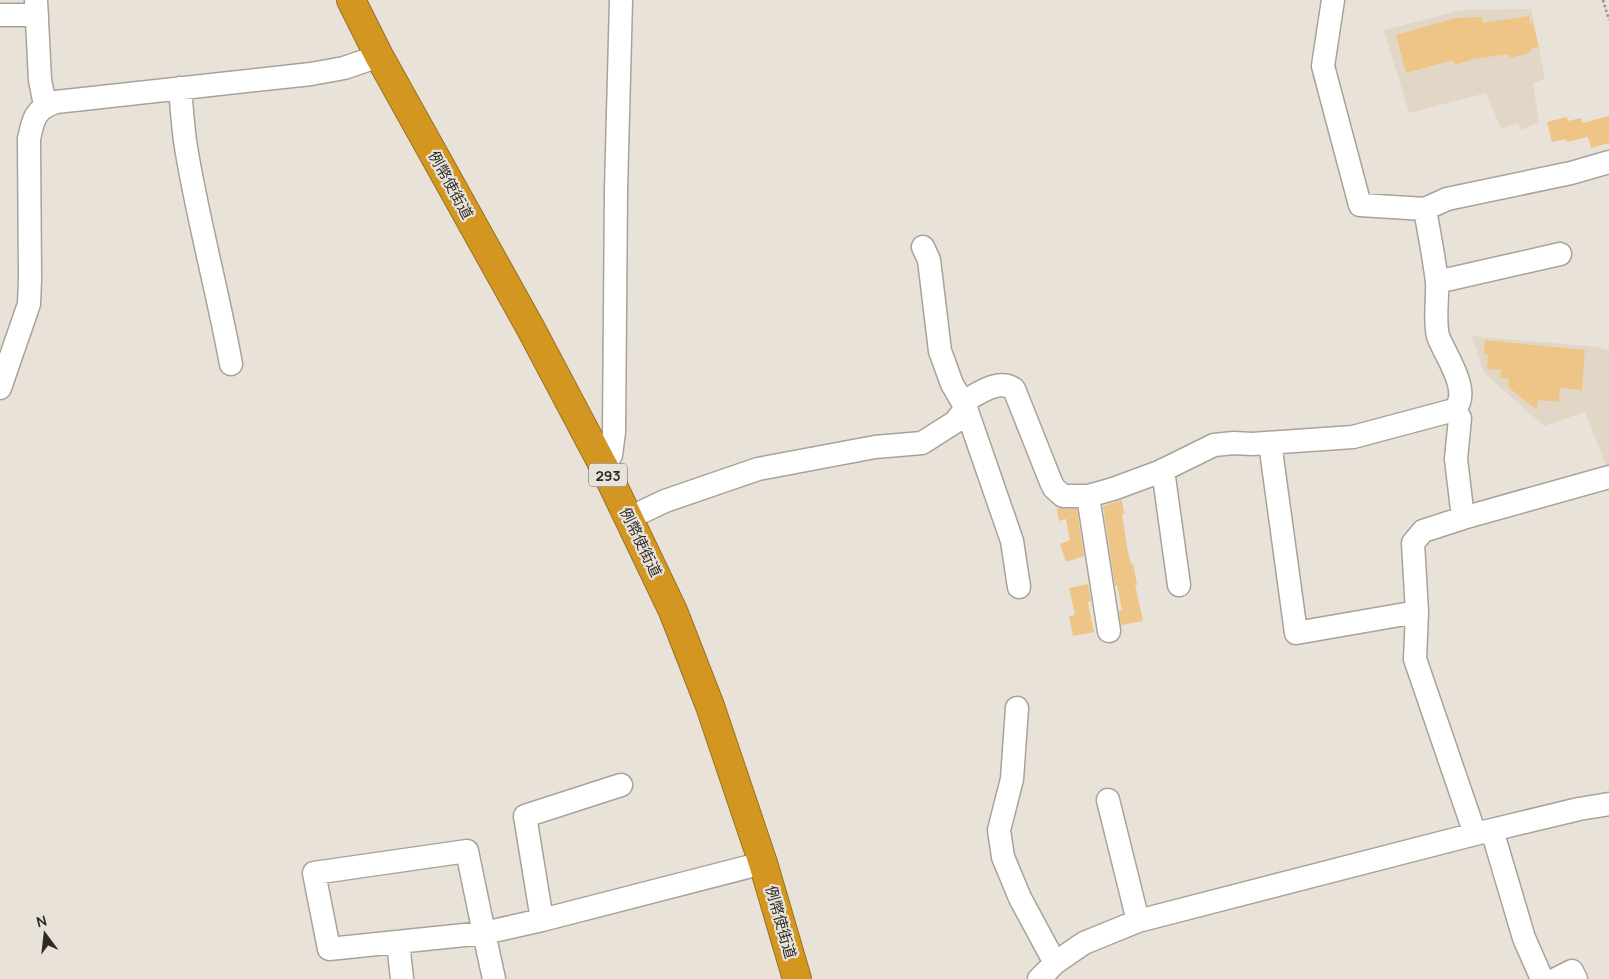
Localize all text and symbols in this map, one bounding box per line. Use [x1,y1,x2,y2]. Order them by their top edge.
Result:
street label: 例幣使街道 [424,147,478,223]
road number: 293 [589,464,627,486]
street label: 例幣使街道 [615,504,667,580]
street label: 例幣使街道 [761,883,801,961]
north arrow [20,909,70,959]
text: N [34,910,49,931]

